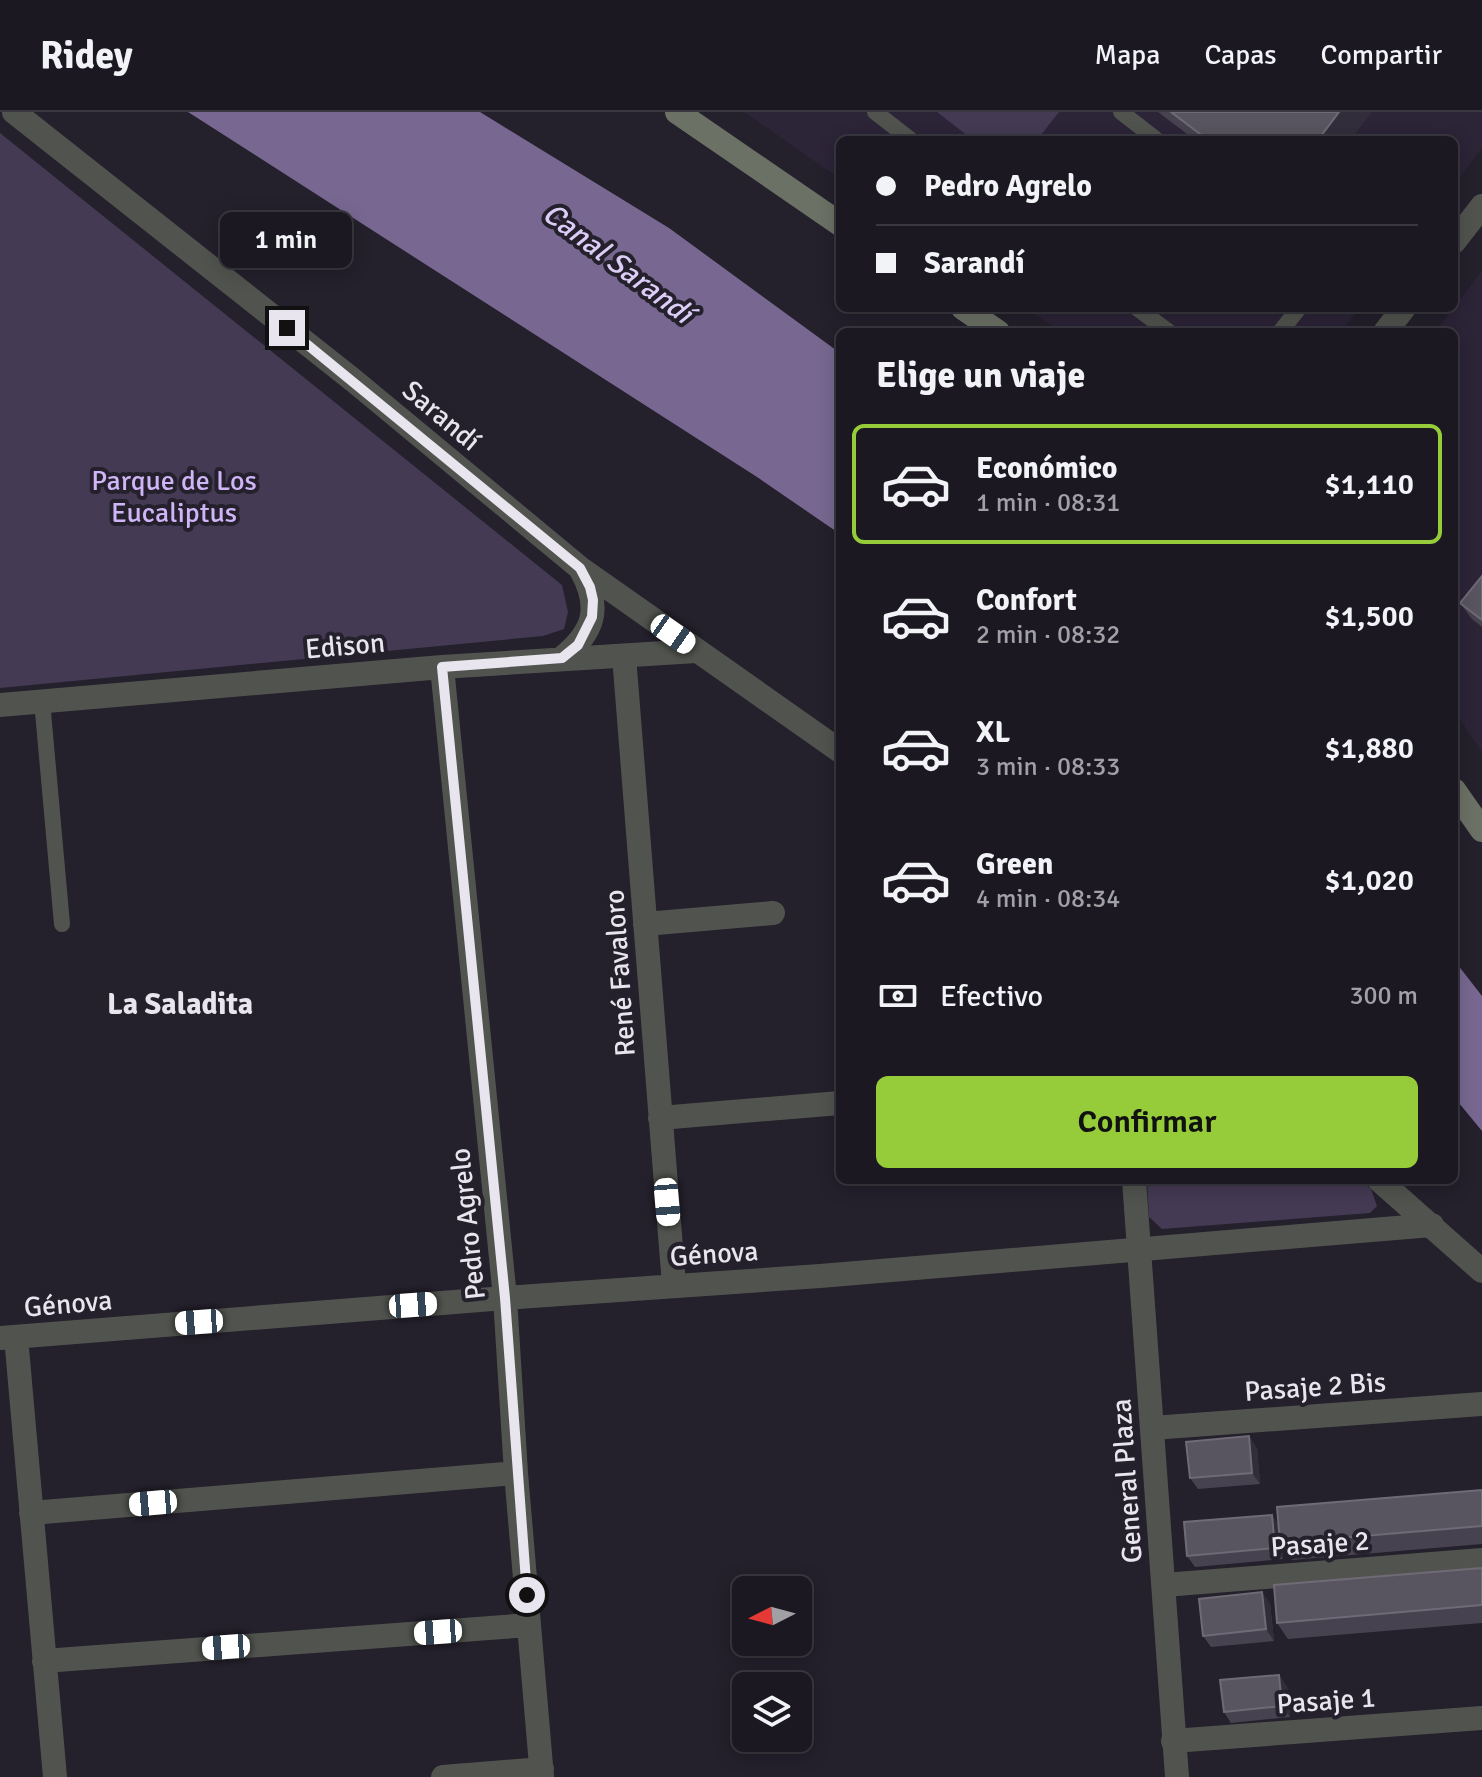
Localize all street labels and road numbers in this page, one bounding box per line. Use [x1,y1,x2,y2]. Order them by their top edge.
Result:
street label: Sarandí [395,373,488,459]
street label: Edison [304,626,386,666]
street label: René Favaloro [597,888,643,1057]
street label: Pedro Agrelo [443,1146,493,1301]
street label: Génova [669,1234,759,1274]
street label: Génova [23,1283,114,1325]
street label: Pasaje 2 Bis [1243,1365,1387,1409]
street label: General Plaza [1104,1397,1150,1564]
street label: Pasaje 2 [1269,1524,1371,1564]
street label: Pasaje 1 [1275,1681,1377,1721]

